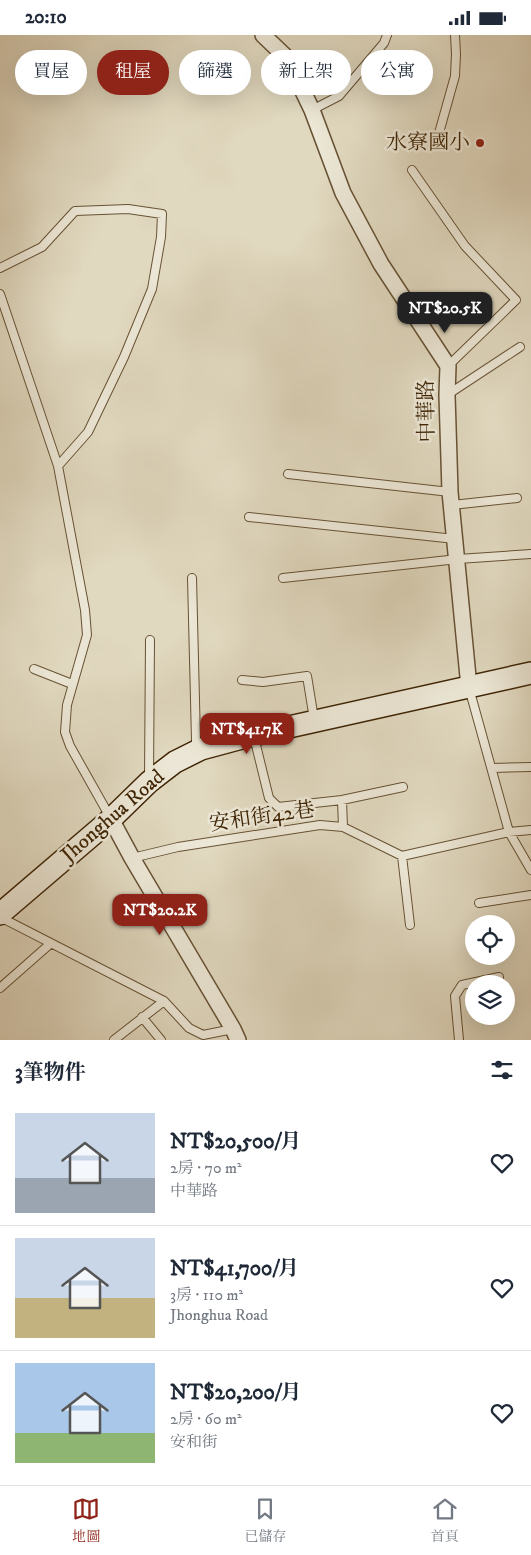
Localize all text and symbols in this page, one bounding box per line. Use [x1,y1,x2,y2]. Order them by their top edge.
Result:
text: 20:10 [25,6,67,29]
chip: 買屋 [15,50,87,95]
chip: 租屋 [97,50,169,95]
chip: 篩選 [179,50,251,95]
chip: 新上架 [261,50,351,95]
chip: 公寓 [361,50,433,95]
place label: 水寮國小 [386,130,470,156]
marker: 水寮國小 [474,137,486,149]
pin: NT$20.5K [393,291,497,334]
text: NT$20.5K [408,298,482,318]
street label: 中華路 [413,379,441,443]
pin: NT$41.7K [195,713,299,755]
text: NT$41.7K [211,719,283,739]
street label: Jhonghua Road [54,764,171,869]
street label: 安和街42巷 [208,797,316,837]
pin: NT$20.2K [108,893,212,936]
text: NT$20.2K [123,900,197,920]
map controls [465,915,515,1025]
button: locate [465,915,515,965]
button: layers [465,975,515,1025]
icon: filters [488,1056,516,1084]
text: 3筆物件 [15,1060,86,1086]
text: NT$20,500/月 [170,1129,301,1155]
icon: home [55,1133,115,1193]
icon: heart [488,1149,516,1177]
text: 2房 · 70 m² [170,1158,242,1178]
text: 中華路 [170,1181,218,1201]
text: NT$41,700/月 [170,1256,299,1282]
icon: home [55,1258,115,1318]
icon: heart [488,1274,516,1302]
text: 3房 · 110 m² [170,1285,243,1305]
text: Jhonghua Road [170,1305,268,1325]
text: NT$20,200/月 [170,1380,302,1406]
icon: home [55,1383,115,1443]
icon: heart [488,1399,516,1427]
text: 2房 · 60 m² [170,1409,242,1429]
text: 安和街 [170,1432,218,1452]
tab: 地圖 [72,1495,100,1546]
tab: 已儲存 [244,1495,286,1546]
tab: 首頁 [431,1495,459,1546]

